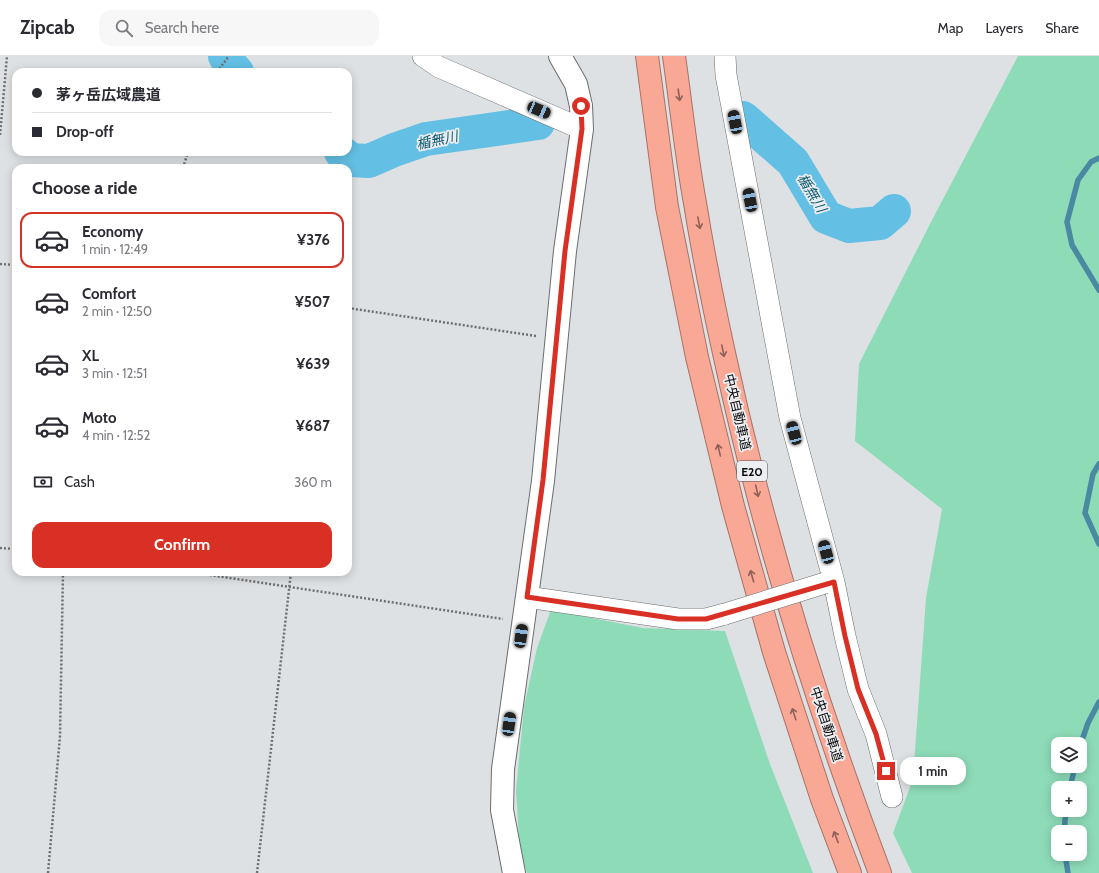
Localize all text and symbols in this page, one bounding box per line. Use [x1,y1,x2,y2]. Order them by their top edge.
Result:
search box [99,10,379,46]
text: Zipcab [20,16,75,39]
icon: search [113,17,135,39]
text: Search here [145,19,219,37]
text: Map [938,19,963,37]
text: Layers [985,19,1023,37]
text: Share [1045,19,1079,37]
text: 茅ヶ岳広域農道 [56,86,161,104]
one-way arrow [675,88,683,101]
route start [572,97,590,115]
car [526,100,552,120]
car [727,109,743,135]
text: Drop-off [56,123,114,141]
water label: 楯無川 [415,126,461,153]
water label: 楯無川 [793,170,832,217]
text: Choose a ride [32,177,137,199]
car [742,187,758,213]
one-way arrow [695,216,703,229]
icon: car [34,222,70,258]
text: Economy [82,223,143,241]
text: ¥376 [297,231,330,249]
text: 1 min · 12:49 [82,241,148,257]
icon: car [34,284,70,320]
text: Comfort [82,285,136,303]
text: ¥507 [295,293,330,311]
text: 2 min · 12:50 [82,303,152,319]
one-way arrow [720,344,728,357]
icon: car [34,346,70,382]
text: XL [82,347,99,365]
text: ¥639 [296,355,330,373]
text: 3 min · 12:51 [82,365,147,381]
street label: 中央自動車道 [721,372,755,452]
icon: car [34,408,70,444]
text: Moto [82,409,116,427]
text: ¥687 [296,417,330,435]
car [785,420,803,446]
text: 4 min · 12:52 [82,427,150,443]
one-way arrow [715,444,723,457]
road number: E20 [737,461,767,481]
icon: cash [32,471,54,493]
text: Cash [64,473,95,491]
text: 360 m [294,474,332,490]
one-way arrow [753,484,761,497]
button: Confirm [32,522,332,568]
car [817,539,835,565]
one-way arrow [748,570,755,583]
car [513,623,529,649]
street label: 中央自動車道 [807,684,847,764]
one-way arrow [790,707,797,720]
car [501,711,517,737]
map controls [1051,737,1087,861]
button: layers [1051,737,1087,773]
callout: 1 min [900,757,966,785]
route end [877,762,895,780]
text: 1 min [918,763,948,779]
button: + [1051,781,1087,817]
button: − [1051,825,1087,861]
one-way arrow [832,831,840,843]

